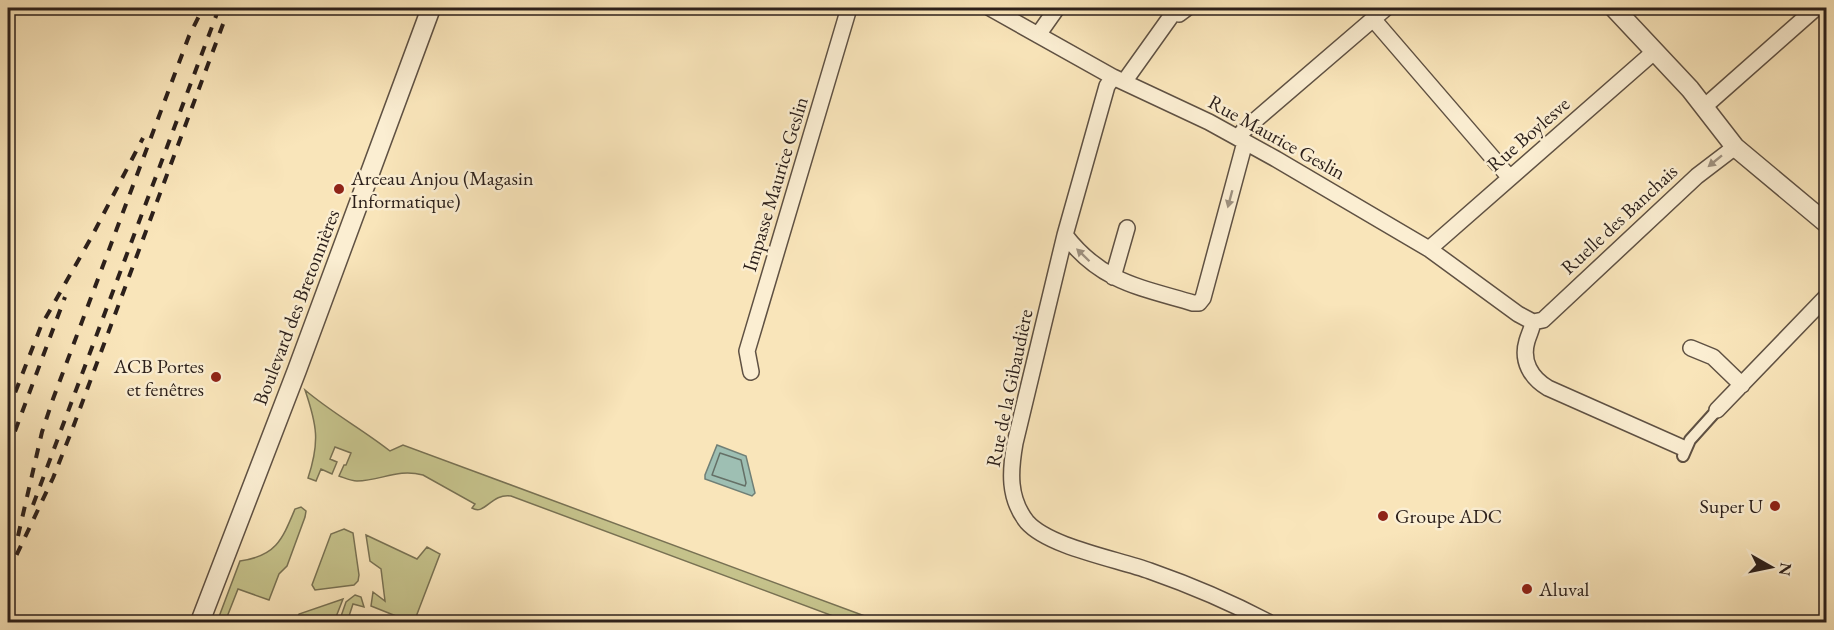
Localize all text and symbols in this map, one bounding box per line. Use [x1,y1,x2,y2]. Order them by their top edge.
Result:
street label: Rue Maurice Geslin [1204,89,1351,186]
street label: Rue Boylesve [1481,91,1575,177]
street label: Impasse Maurice Geslin [736,93,814,275]
one-way arrow [1708,155,1723,167]
street label: Ruelle des Banchais [1555,158,1683,280]
place label: Arceau Anjou (Magasin Informatique) [350,165,534,214]
marker: Arceau Anjou (Magasin Informatique) [332,182,346,196]
one-way arrow [1224,190,1234,208]
street label: Boulevard des Bretonnières [247,205,345,409]
one-way arrow [1076,249,1090,263]
street label: Rue de la Gibaudière [980,307,1038,469]
place label: ACB Portes et fenêtres [113,353,204,402]
marker: ACB Portes et fenêtres [209,370,223,384]
place label: Super U [1700,493,1763,519]
marker: Super U [1768,499,1782,513]
place label: Groupe ADC [1395,503,1502,529]
marker: Groupe ADC [1376,509,1390,523]
north arrow [1741,537,1801,597]
text: N [1774,561,1797,577]
place label: Aluval [1538,576,1590,602]
marker: Aluval [1520,582,1534,596]

